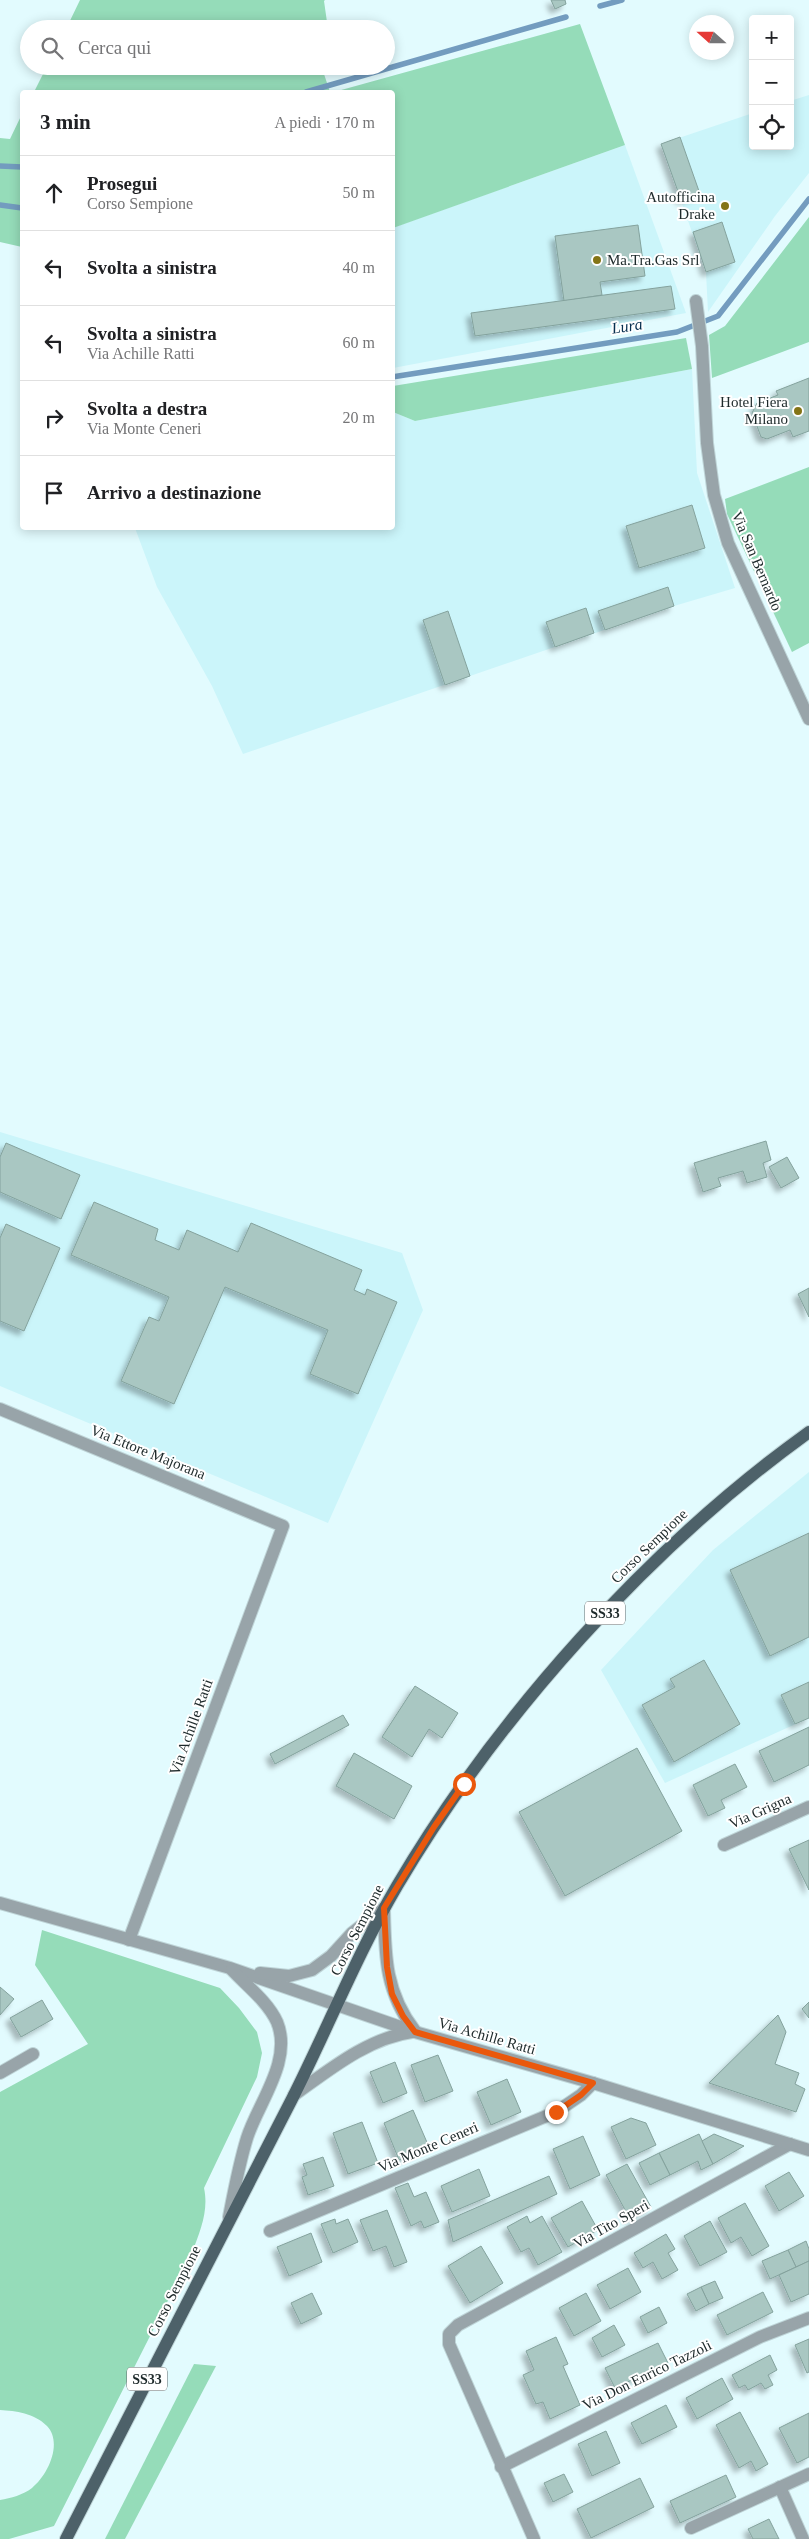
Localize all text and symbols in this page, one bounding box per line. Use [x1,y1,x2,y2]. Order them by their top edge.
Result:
north arrow [689,15,734,60]
map controls [749,15,794,150]
button: + [749,15,794,60]
search box [20,20,395,75]
icon: search [38,34,66,62]
text: Cerca qui [78,37,151,58]
button: − [749,60,794,105]
button: locate [749,105,794,150]
text: 3 min [40,110,91,134]
text: A piedi · 170 m [275,114,375,131]
text: Prosegui [87,173,157,194]
icon: ahead [40,179,68,207]
text: 50 m [343,184,375,201]
place label: Autofficina Drake [646,189,715,222]
text: Corso Sempione [87,195,193,212]
marker: Autofficina Drake [719,200,731,212]
place label: Ma.Tra.Gas Srl [607,252,699,268]
icon: left [40,254,68,282]
marker: Ma.Tra.Gas Srl [591,254,603,266]
text: Svolta a sinistra [87,257,217,278]
text: 40 m [343,259,375,276]
water label: Lura [609,315,644,337]
text: Svolta a sinistra [87,323,217,344]
icon: left [40,329,68,357]
text: 60 m [343,334,375,351]
text: Via Achille Ratti [87,345,194,362]
place label: Hotel Fiera Milano [720,394,788,427]
text: Svolta a destra [87,398,207,419]
icon: right [40,404,68,432]
marker: Hotel Fiera Milano [792,405,804,417]
text: 20 m [343,409,375,426]
text: Via Monte Ceneri [87,420,202,437]
icon: arrive [40,479,68,507]
text: Arrivo a destinazione [87,482,261,503]
street label: Via San Bernardo [729,509,785,613]
street label: Via Ettore Majorana [88,1422,208,1482]
street label: Corso Sempione [608,1505,691,1586]
road number: SS33 [585,1602,625,1625]
street label: Via Achille Ratti [166,1677,216,1777]
route start [453,1773,476,1796]
street label: Via Grigna [727,1790,794,1832]
street label: Corso Sempione [327,1882,387,1978]
street label: Via Achille Ratti [436,2014,538,2058]
route end [545,2101,568,2124]
street label: Via Monte Ceneri [375,2119,481,2175]
street label: Via Tito Speri [570,2197,652,2251]
street label: Corso Sempione [144,2243,204,2339]
street label: Via Don Enrico Tazzoli [580,2337,714,2413]
road number: SS33 [127,2368,167,2390]

